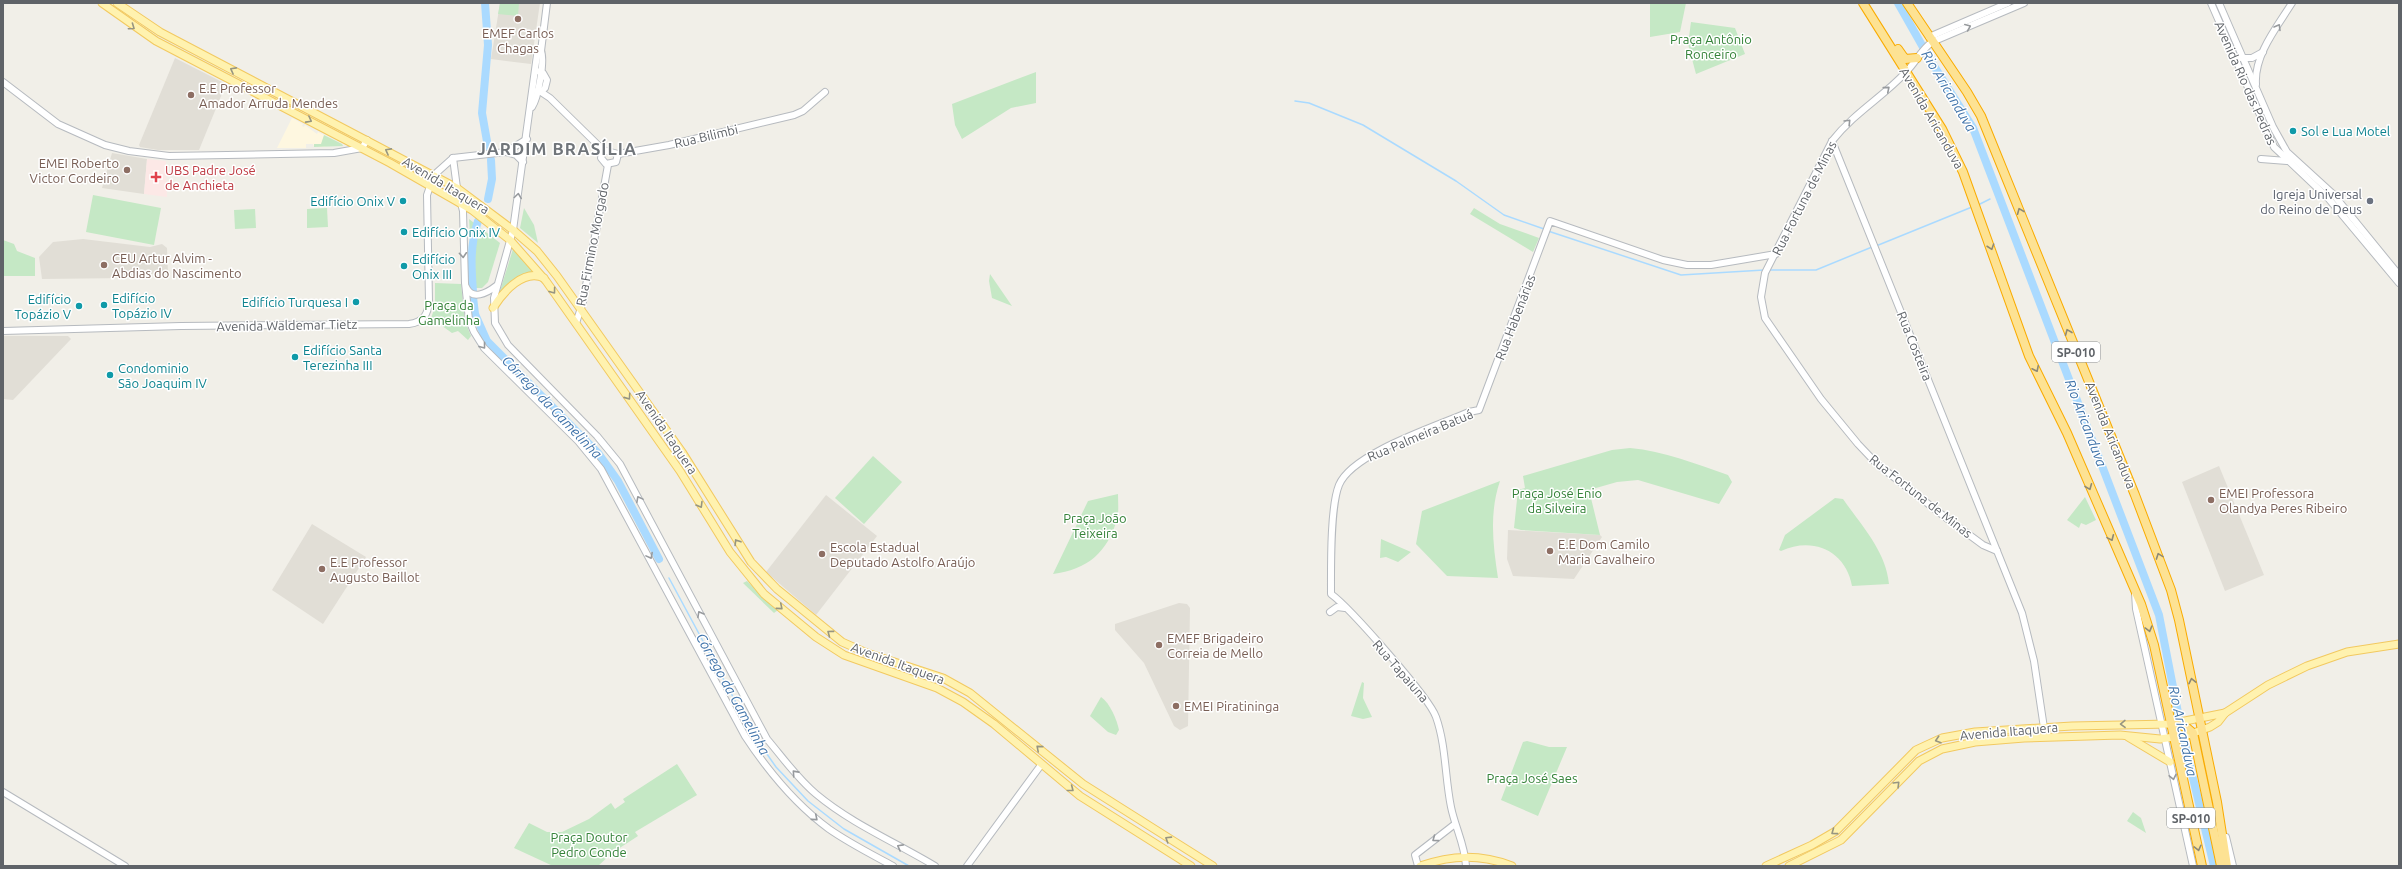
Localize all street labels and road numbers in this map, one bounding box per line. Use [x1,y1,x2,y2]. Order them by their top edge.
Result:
street label: Avenida Rio das Pedras [2212,19,2280,147]
street label: Avenida Aricanduva [1897,65,1967,171]
street label: Rua Bilimbi [673,122,739,150]
street label: Rua Fortuna de Minas [1769,138,1839,257]
street label: Avenida Itaquera [400,154,492,216]
street label: Rua Firmino Morgado [573,181,611,307]
street label: Rua Habenárias [1492,272,1538,362]
street label: Rua Costeira [1895,309,1935,383]
street label: Avenida Waldemar Tietz [216,317,358,333]
road number: SP-010 [2052,342,2100,362]
street label: Avenida Aricanduva [2083,379,2139,491]
street label: Avenida Itaquera [634,387,700,477]
street label: Rua Palmeira Batuá [1365,406,1475,464]
street label: Rua Fortuna de Minas [1867,452,1975,541]
street label: Rua Tapaiuna [1370,637,1432,705]
street label: Avenida Itaquera [849,640,947,686]
street label: Avenida Itaquera [1959,720,2059,742]
road number: SP-010 [2167,808,2215,828]

